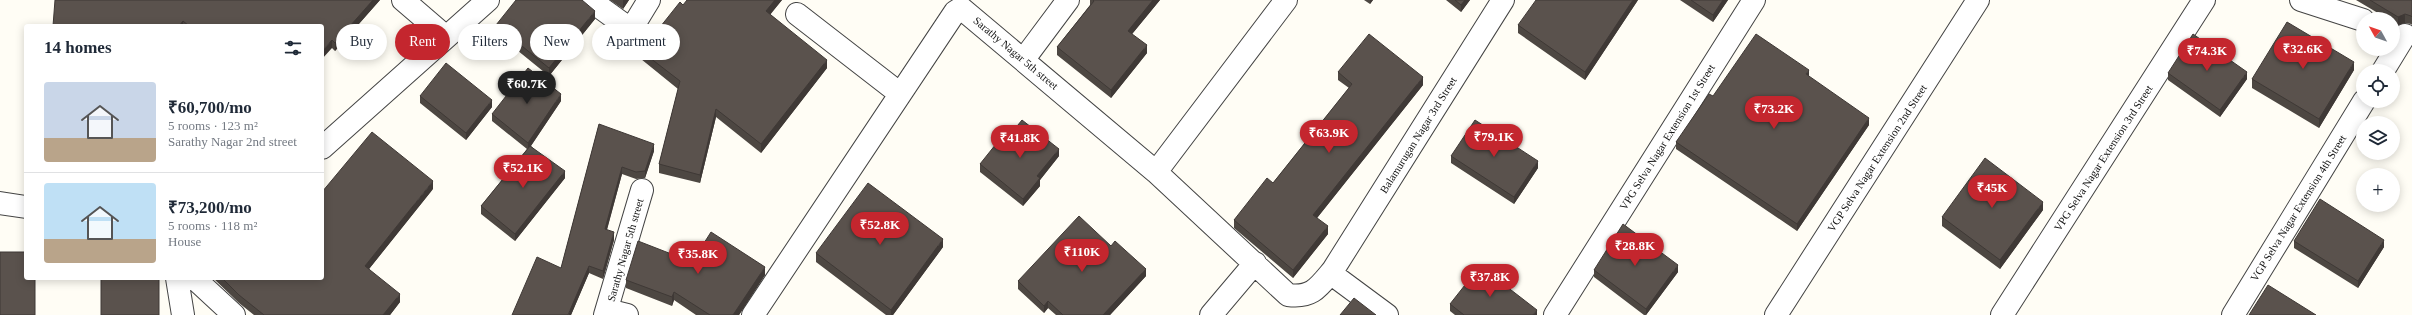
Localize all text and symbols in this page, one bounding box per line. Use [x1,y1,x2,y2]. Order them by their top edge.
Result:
north arrow [2356,12,2400,56]
map controls [2356,12,2400,212]
street label: Sarathy Nagar 5th street [971,14,1061,92]
chip: Buy [336,24,387,60]
chip: Rent [395,24,450,60]
chip: Filters [458,24,522,60]
chip: New [530,24,584,60]
chip: Apartment [592,24,680,60]
pin: ₹32.6K [2270,36,2336,70]
icon: filters [282,37,304,59]
text: 14 homes [44,38,112,57]
pin: ₹74.3K [2174,38,2240,72]
text: ₹32.6K [2283,41,2323,56]
text: ₹74.3K [2187,43,2227,58]
street label: VPG Selva Nagar Extension 1st Street [1617,62,1717,212]
button: locate [2356,64,2400,108]
pin: ₹60.7K [494,71,560,105]
street label: Balamurugan Nagar 3rd Street [1377,75,1459,195]
text: ₹60.7K [507,76,547,91]
street label: VGP Selva Nagar Extension 2nd Street [1825,82,1929,234]
street label: VPG Selva Nagar Extension 3rd Street [2051,83,2155,233]
pin: ₹73.2K [1741,96,1807,130]
icon: home [76,98,124,146]
text: ₹60,700/mo [168,98,252,117]
text: ₹73.2K [1754,101,1794,116]
button: layers [2356,116,2400,160]
text: 5 rooms · 123 m² [168,118,258,133]
pin: ₹63.9K [1296,120,1362,154]
pin: ₹79.1K [1461,124,1527,158]
pin: ₹41.8K [987,125,1053,159]
text: ₹63.9K [1309,125,1349,140]
text: ₹79.1K [1474,129,1514,144]
text: ₹41.8K [1000,130,1040,145]
street label: VGP Selva Nagar Extension 4th Street [2248,133,2348,283]
text: Sarathy Nagar 2nd street [168,134,297,149]
pin: ₹52.1K [490,155,556,189]
text: ₹52.1K [503,160,543,175]
button: + [2356,168,2400,212]
pin: ₹45K [1968,175,2016,209]
text: ₹45K [1977,180,2007,195]
street label: Sarathy Nagar 5th street [605,197,645,303]
text: ₹73,200/mo [168,198,252,217]
icon: home [76,199,124,247]
pin: ₹52.8K [847,212,913,246]
text: ₹52.8K [860,217,900,232]
text: 5 rooms · 118 m² [168,218,257,233]
pin: ₹28.8K [1602,233,1668,267]
text: House [168,234,201,249]
text: ₹28.8K [1615,238,1655,253]
pin: ₹110K [1054,239,1110,273]
pin: ₹35.8K [665,241,731,275]
text: ₹110K [1064,244,1100,259]
text: ₹35.8K [678,246,718,261]
pin: ₹37.8K [1457,264,1523,298]
text: ₹37.8K [1470,269,1510,284]

